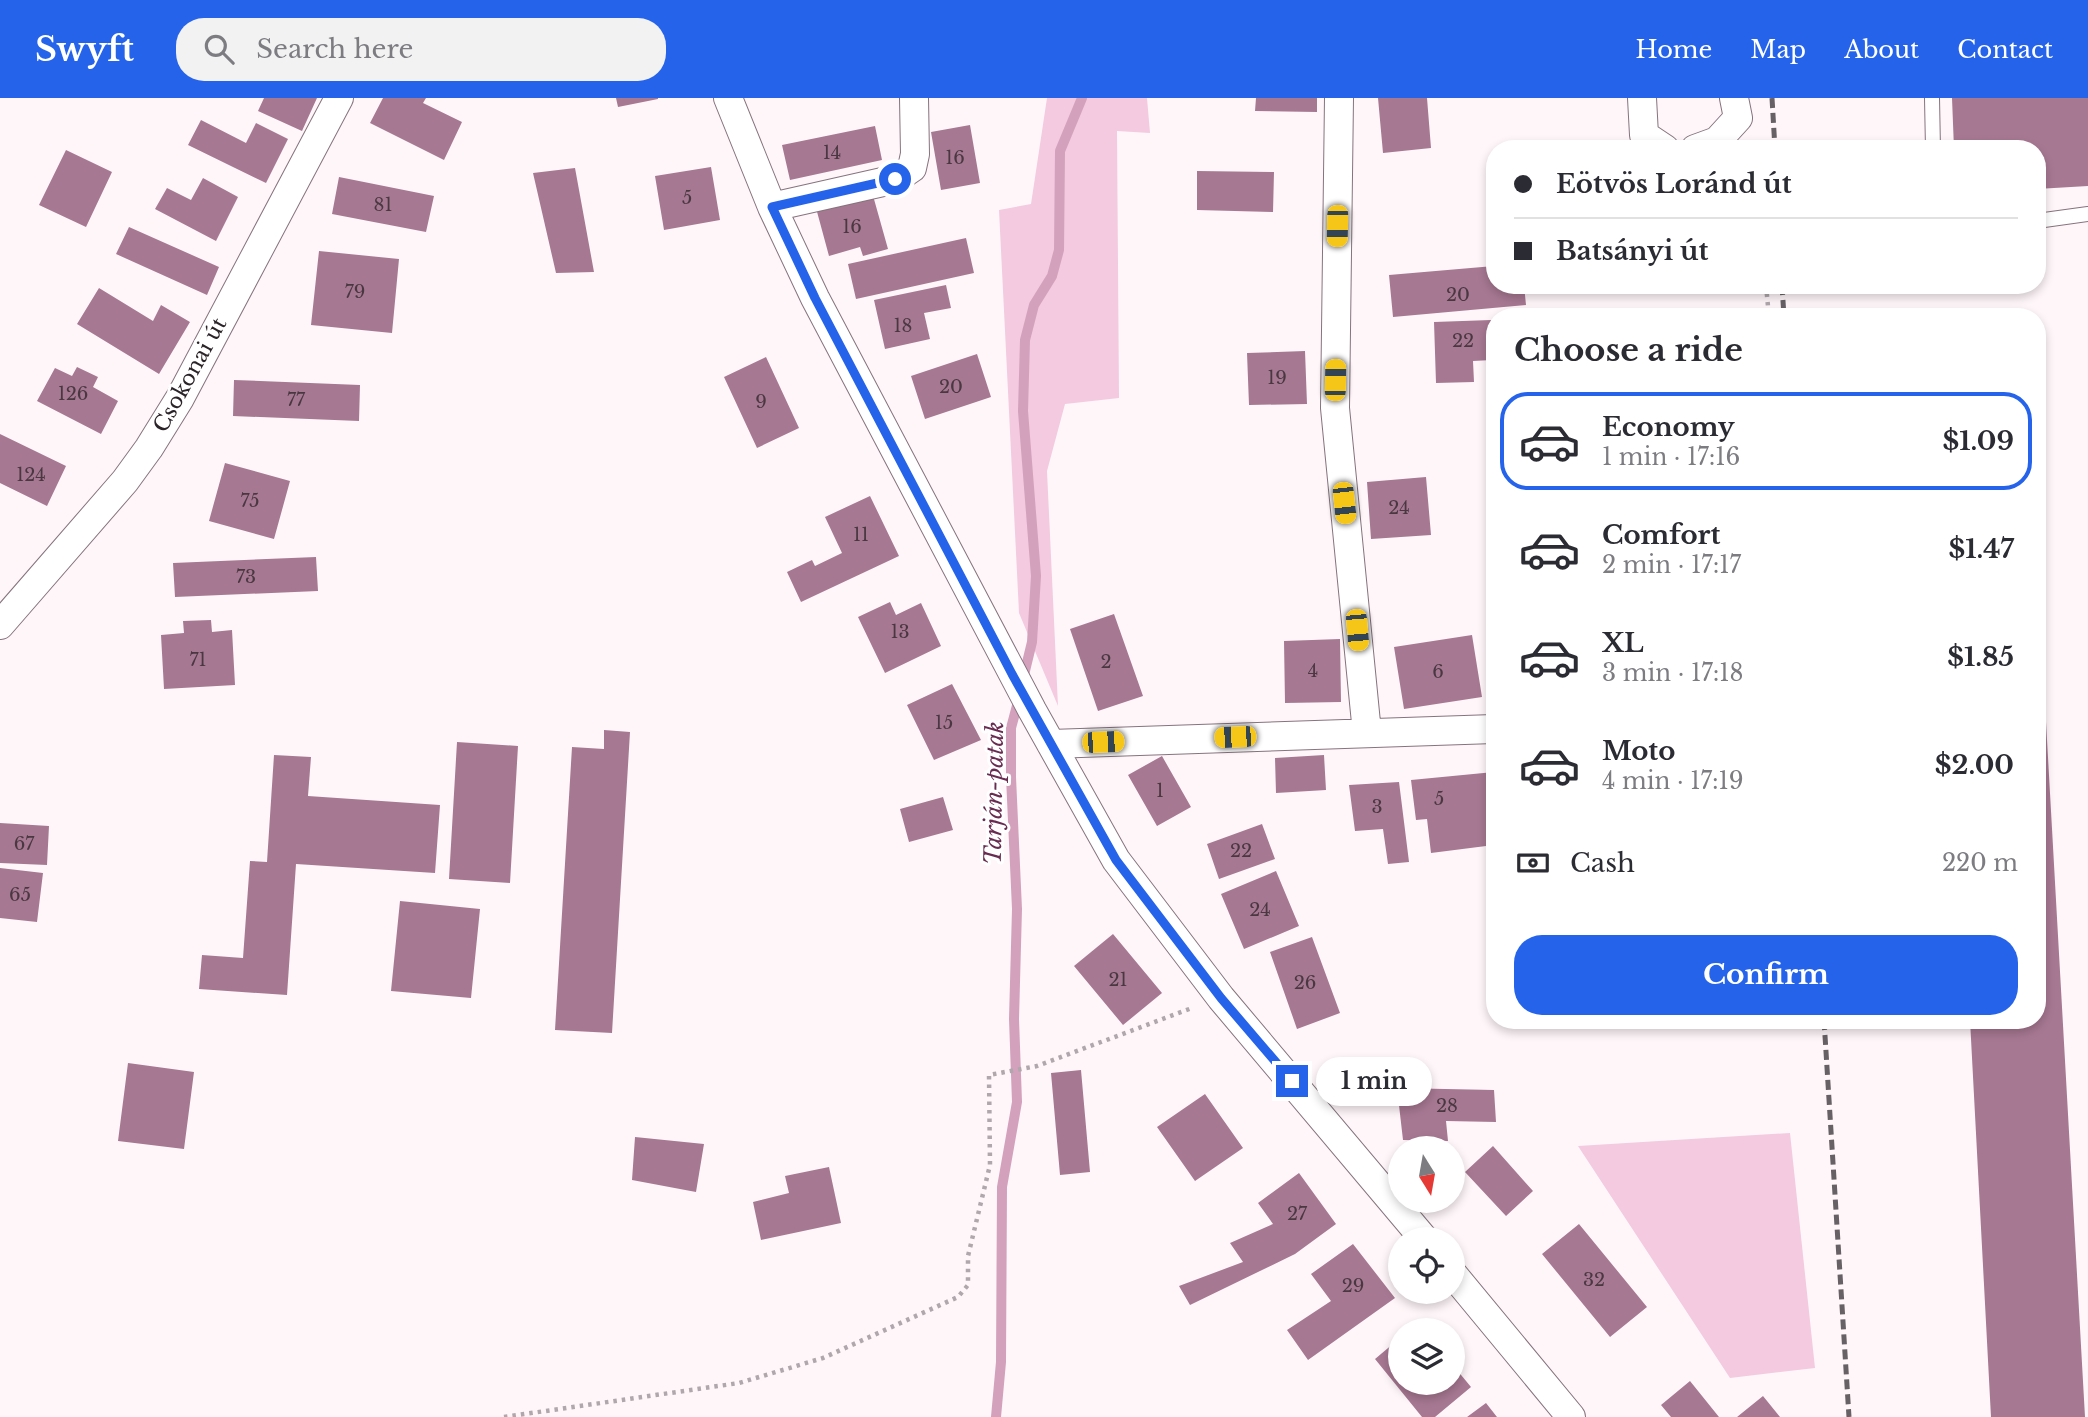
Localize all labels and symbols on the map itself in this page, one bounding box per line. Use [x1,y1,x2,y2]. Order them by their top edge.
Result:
house number: 14 [823,142,841,164]
house number: 16 [945,147,965,169]
route start [879,163,911,195]
house number: 5 [682,187,692,209]
house number: 81 [374,194,392,216]
car [1327,205,1348,247]
house number: 16 [842,216,862,238]
house number: 79 [345,281,365,303]
house number: 20 [1446,284,1470,306]
street label: Csokonai út [148,313,232,437]
house number: 18 [894,315,912,337]
house number: 22 [1452,330,1474,352]
car [1325,359,1346,401]
house number: 19 [1267,367,1287,389]
house number: 20 [939,376,963,398]
house number: 126 [58,383,88,405]
house number: 77 [287,389,306,411]
house number: 9 [755,391,767,413]
house number: 124 [16,464,46,486]
car [1332,481,1357,525]
house number: 75 [240,490,260,512]
house number: 24 [1388,497,1410,519]
house number: 11 [853,524,869,546]
house number: 73 [236,566,256,588]
car [1345,608,1370,652]
house number: 13 [890,621,910,643]
house number: 71 [189,649,207,671]
house number: 2 [1100,651,1112,673]
house number: 4 [1308,660,1318,682]
house number: 6 [1432,661,1444,683]
house number: 15 [935,712,953,734]
water label: Tarján-patak [979,721,1009,865]
car [1214,726,1257,748]
car [1082,731,1125,753]
house number: 1 [1156,780,1164,802]
house number: 5 [1434,788,1444,810]
house number: 3 [1371,796,1383,818]
house number: 67 [14,833,35,855]
house number: 22 [1230,840,1252,862]
house number: 65 [9,884,31,906]
house number: 24 [1249,899,1271,921]
house number: 21 [1108,969,1128,991]
house number: 26 [1294,972,1316,994]
callout: 1 min [1316,1056,1432,1105]
route end [1276,1065,1308,1097]
house number: 28 [1436,1095,1458,1117]
north arrow [1388,1136,1465,1213]
house number: 27 [1287,1203,1308,1225]
house number: 32 [1583,1269,1605,1291]
house number: 29 [1342,1275,1364,1297]

